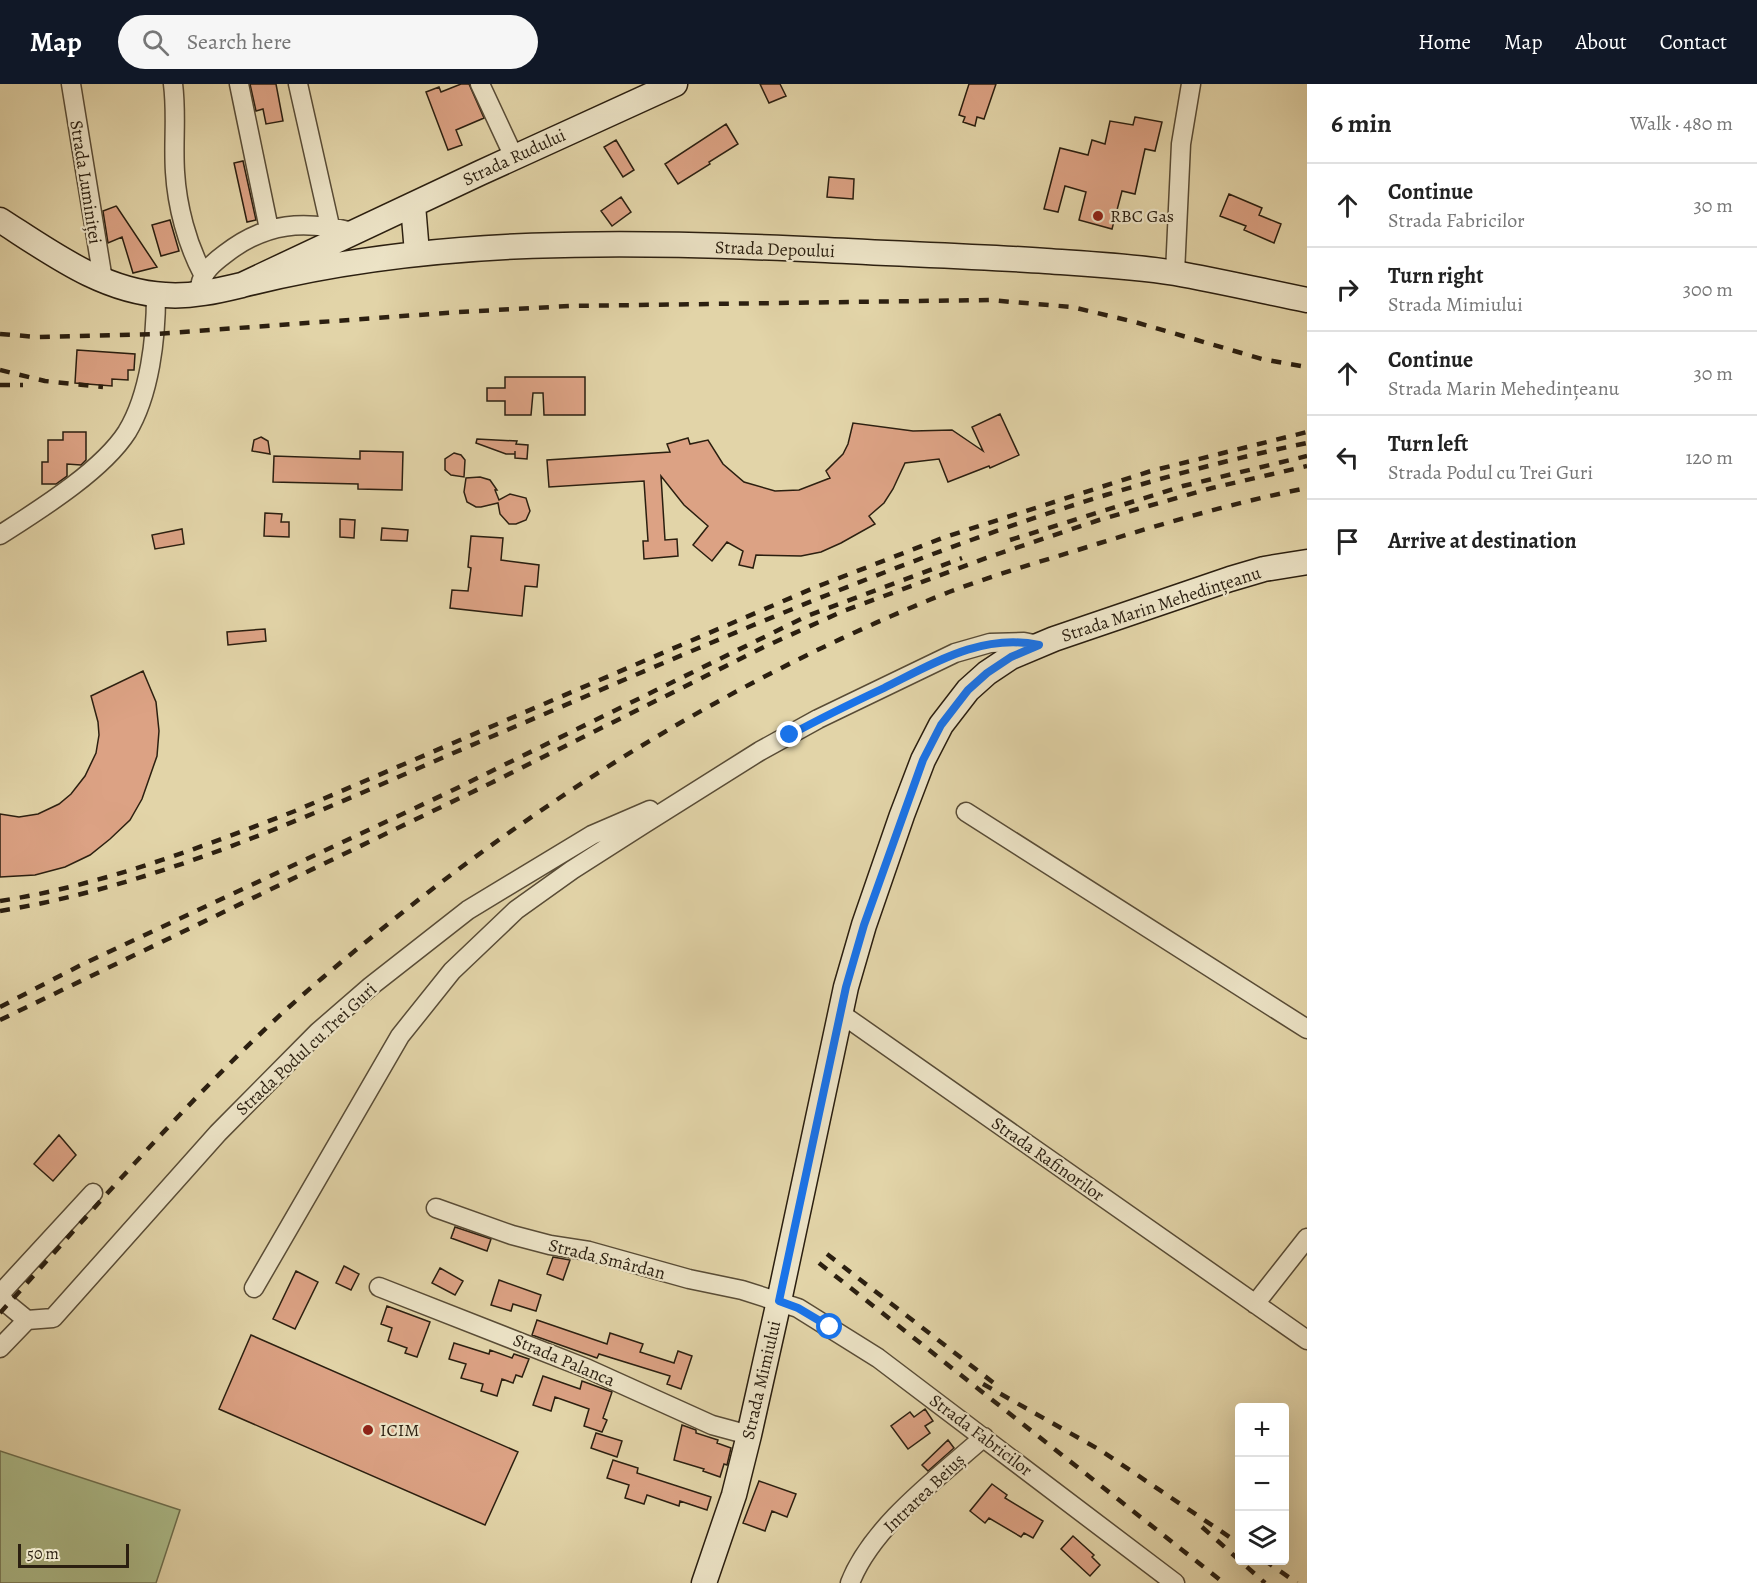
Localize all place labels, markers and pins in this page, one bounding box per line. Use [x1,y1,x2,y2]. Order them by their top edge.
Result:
place label: RBC Gas [1110,204,1174,228]
marker: RBC Gas [1091,209,1105,223]
place label: ICIM [380,1418,420,1442]
marker: ICIM [361,1423,375,1437]

